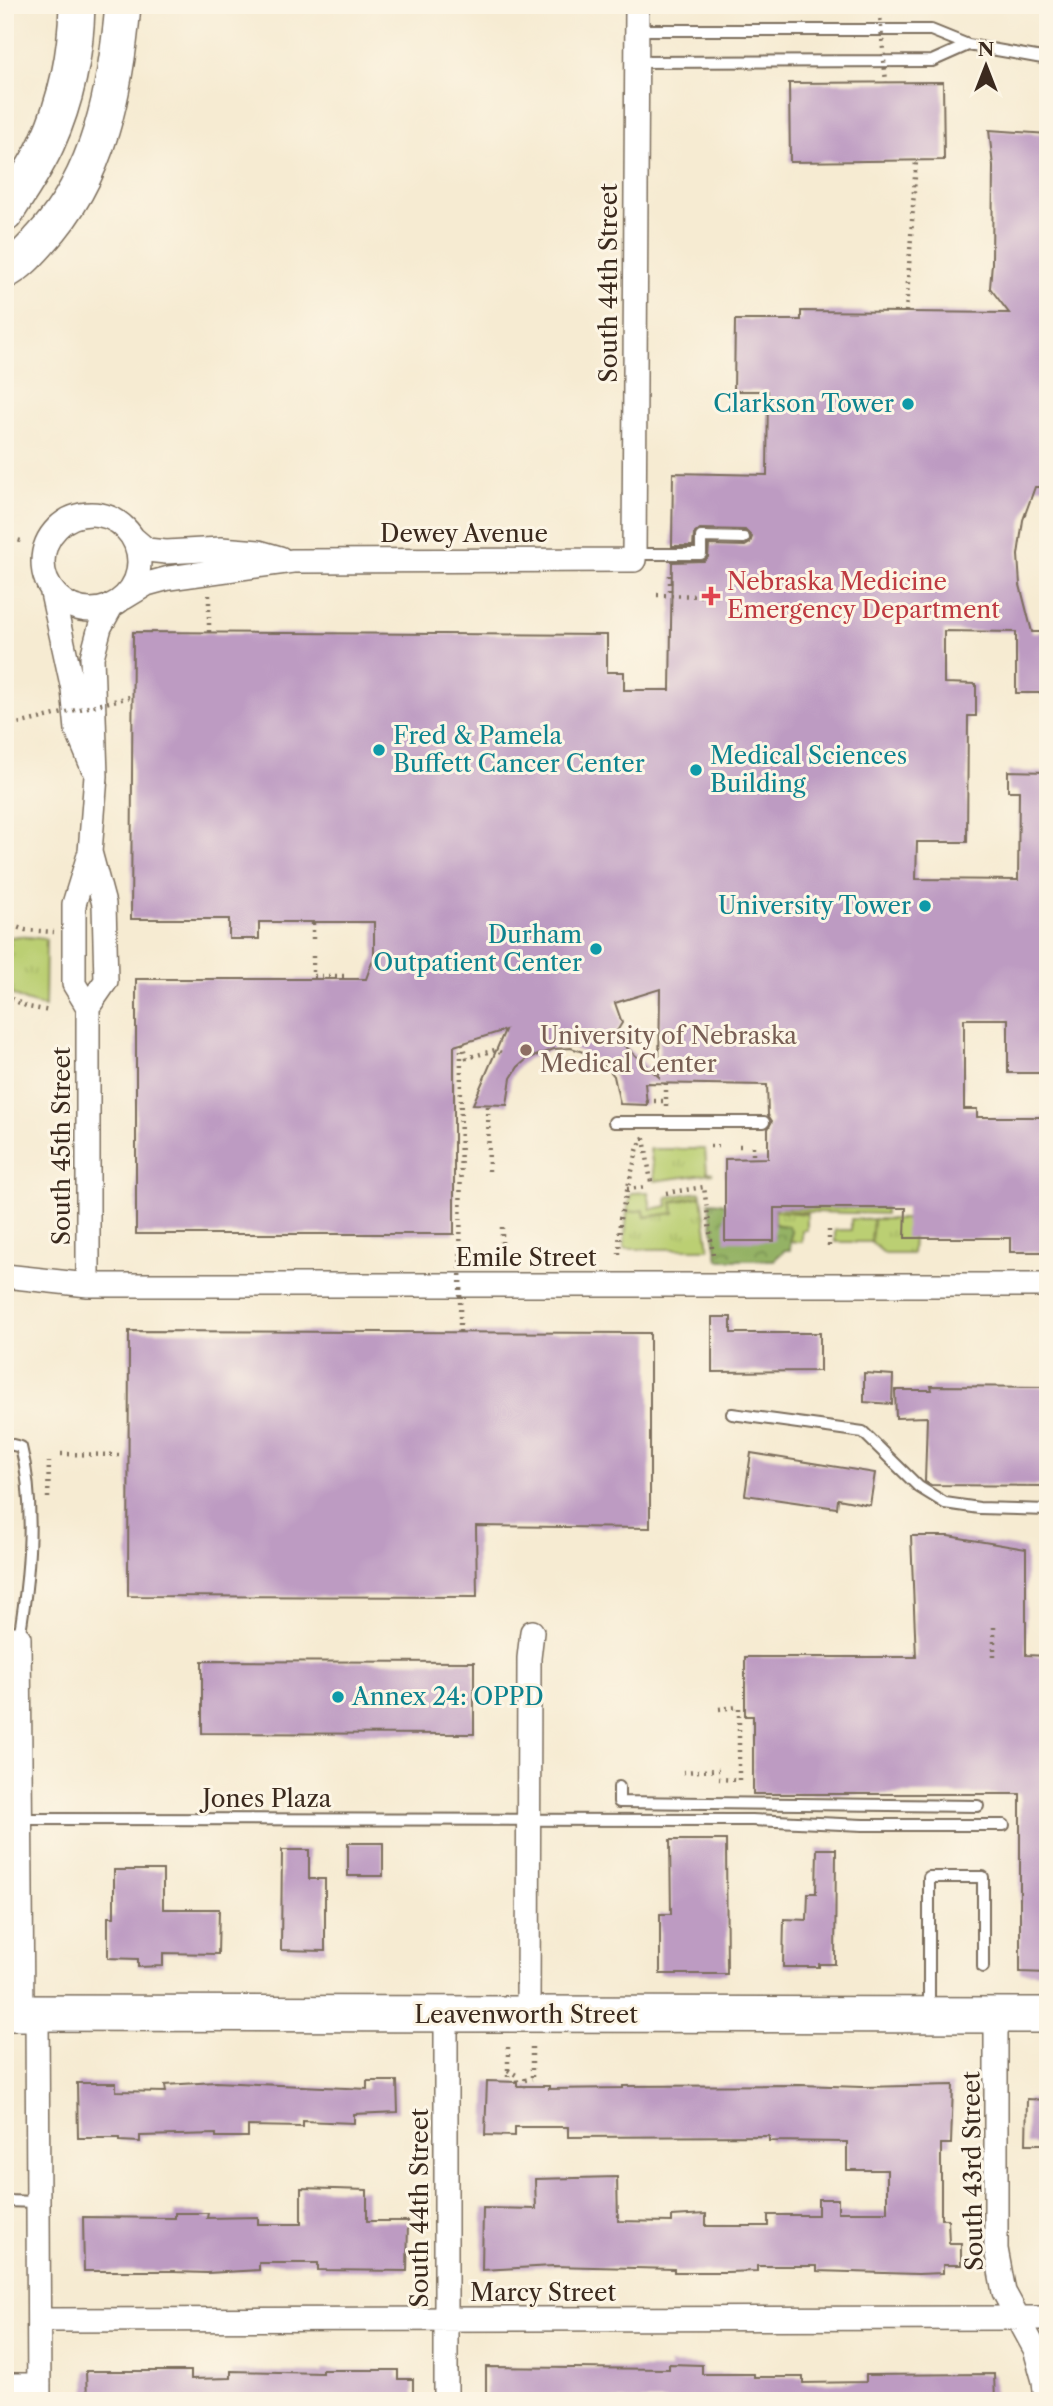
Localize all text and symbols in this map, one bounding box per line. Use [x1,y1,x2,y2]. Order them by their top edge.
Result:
north arrow [951,32,1021,102]
text: N [978,38,994,61]
street label: South 44th Street [594,183,623,383]
place label: Clarkson Tower [713,389,894,418]
marker: Clarkson Tower [900,396,916,412]
street label: Dewey Avenue [380,519,548,548]
place label: Nebraska Medicine Emergency Department [727,567,1000,624]
marker: Nebraska Medicine Emergency Department [701,586,721,606]
place label: Fred & Pamela Buffett Cancer Center [393,721,645,778]
place label: Medical Sciences Building [710,741,907,798]
marker: Fred & Pamela Buffett Cancer Center [371,742,387,758]
marker: Medical Sciences Building [688,762,704,778]
place label: University Tower [718,891,911,920]
marker: University Tower [917,898,933,914]
place label: Durham Outpatient Center [373,920,582,977]
marker: Durham Outpatient Center [588,941,604,957]
place label: University of Nebraska Medical Center [540,1021,797,1078]
marker: University of Nebraska Medical Center [518,1042,534,1058]
street label: South 45th Street [47,1046,76,1245]
street label: Emile Street [455,1243,597,1272]
place label: Annex 24: OPPD [351,1682,544,1711]
marker: Annex 24: OPPD [330,1689,346,1705]
street label: Jones Plaza [199,1784,332,1813]
street label: Leavenworth Street [414,2000,638,2029]
street label: South 43rd Street [956,2070,989,2271]
street label: South 44th Street [405,2108,434,2308]
street label: Marcy Street [470,2278,616,2307]

